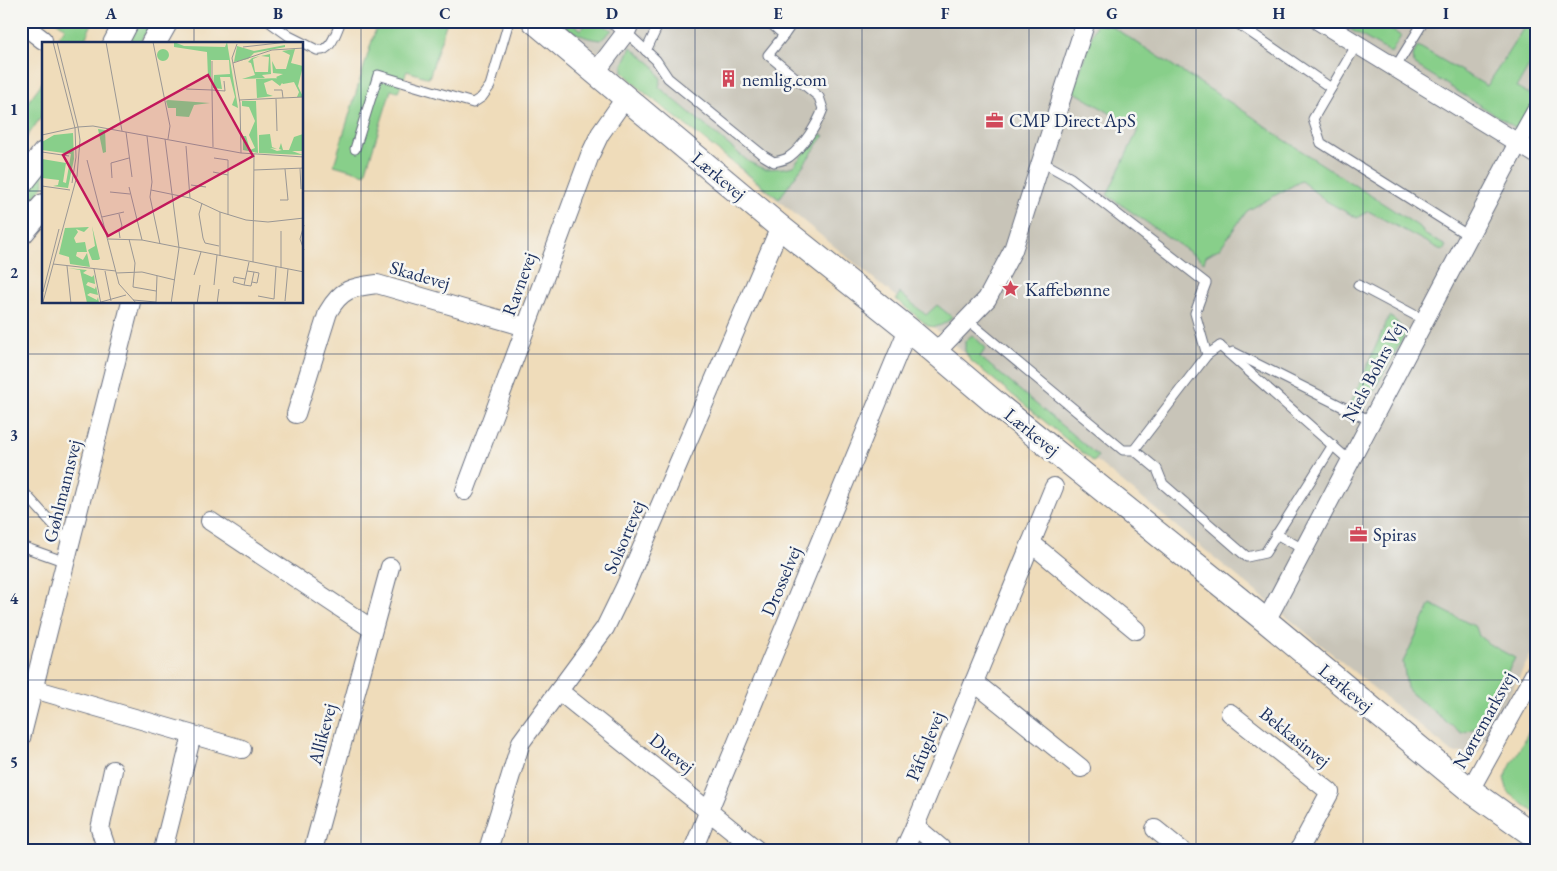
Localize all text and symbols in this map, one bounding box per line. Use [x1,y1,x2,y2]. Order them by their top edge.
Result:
text: A [104,3,117,24]
text: B [273,3,283,24]
text: C [439,3,451,24]
text: D [606,3,618,24]
text: E [773,3,783,24]
text: F [941,3,950,24]
text: G [1106,3,1118,24]
text: H [1273,3,1286,24]
text: I [1443,3,1449,24]
inset map [42,42,304,304]
place label: nemlig.com [742,67,827,92]
building icon: nemlig.com [718,69,738,89]
text: 1 [10,99,18,120]
place label: CMP Direct ApS [1009,108,1136,133]
office icon: CMP Direct ApS [985,110,1005,130]
street label: Lærkevej [686,146,752,206]
street label: Ravnevej [496,249,542,319]
street label: Skadevej [387,254,453,296]
text: 2 [10,262,19,283]
place label: Kaffebønne [1025,277,1110,302]
place icon: Kaffebønne [1001,279,1021,299]
street label: Niels Bohrs Vej [1336,317,1410,427]
street label: Lærkevej [999,402,1065,462]
text: 3 [10,425,18,446]
street label: Gøhlmannsvej [37,437,87,545]
street label: Solsortevej [597,497,651,577]
place label: Spiras [1373,522,1416,547]
office icon: Spiras [1349,524,1369,544]
street label: Drosselvej [755,542,807,620]
text: 4 [10,588,19,609]
street label: Lærkevej [1313,658,1379,718]
street label: Nørremarksvej [1447,667,1521,773]
street label: Allikevej [302,700,342,769]
street label: Bekkasinvej [1255,701,1335,773]
street label: Påfuglevej [900,707,950,785]
street label: Duevej [644,727,700,779]
text: 5 [10,752,18,773]

